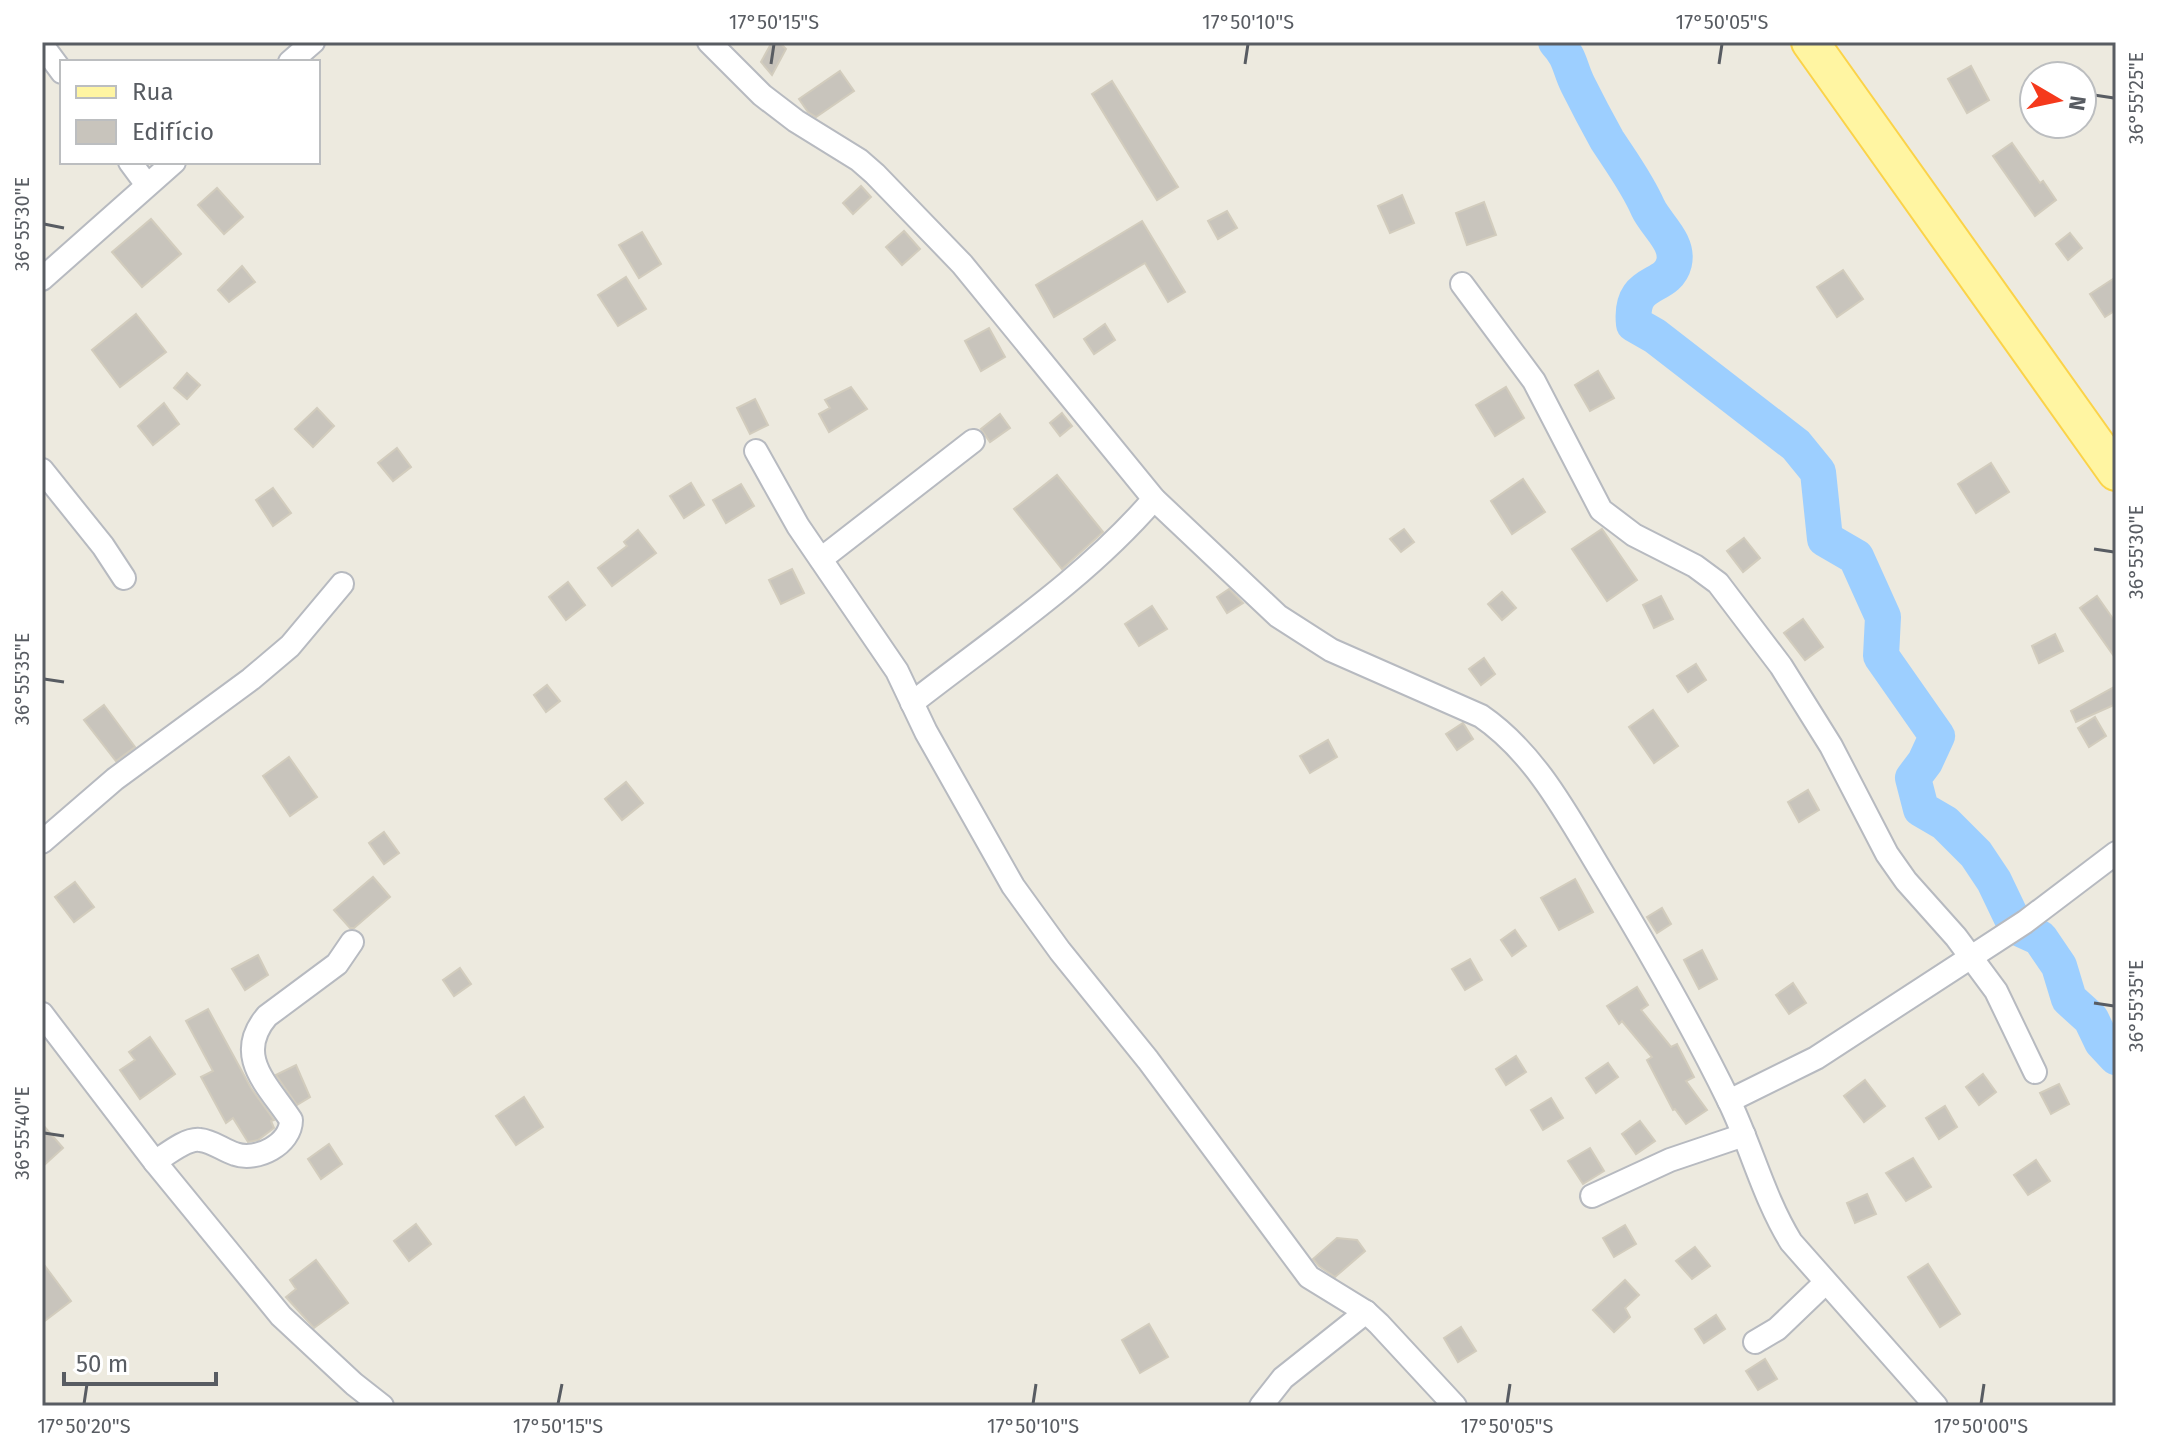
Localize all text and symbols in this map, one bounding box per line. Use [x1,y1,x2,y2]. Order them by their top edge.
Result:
text: 17°50'15"S [729,10,819,34]
text: 17°50'10"S [1202,10,1294,34]
text: 17°50'05"S [1676,10,1769,34]
text: 36°55'25"E [2124,52,2148,144]
legend [60,60,320,164]
north arrow [2018,60,2098,140]
text: Rua [132,78,174,106]
text: N [2063,94,2092,112]
text: Edifício [132,118,214,146]
text: 36°55'30"E [10,177,34,271]
text: 36°55'30"E [2124,505,2148,599]
text: 36°55'35"E [10,633,34,725]
text: 36°55'35"E [2124,960,2148,1052]
text: 36°55'40"E [10,1086,34,1180]
scale bar [64,1336,216,1386]
text: 50 m [76,1350,128,1378]
text: 17°50'20"S [37,1414,131,1438]
text: 17°50'15"S [513,1414,603,1438]
text: 17°50'10"S [987,1414,1079,1438]
text: 17°50'05"S [1461,1414,1554,1438]
text: 17°50'00"S [1934,1414,2028,1438]

